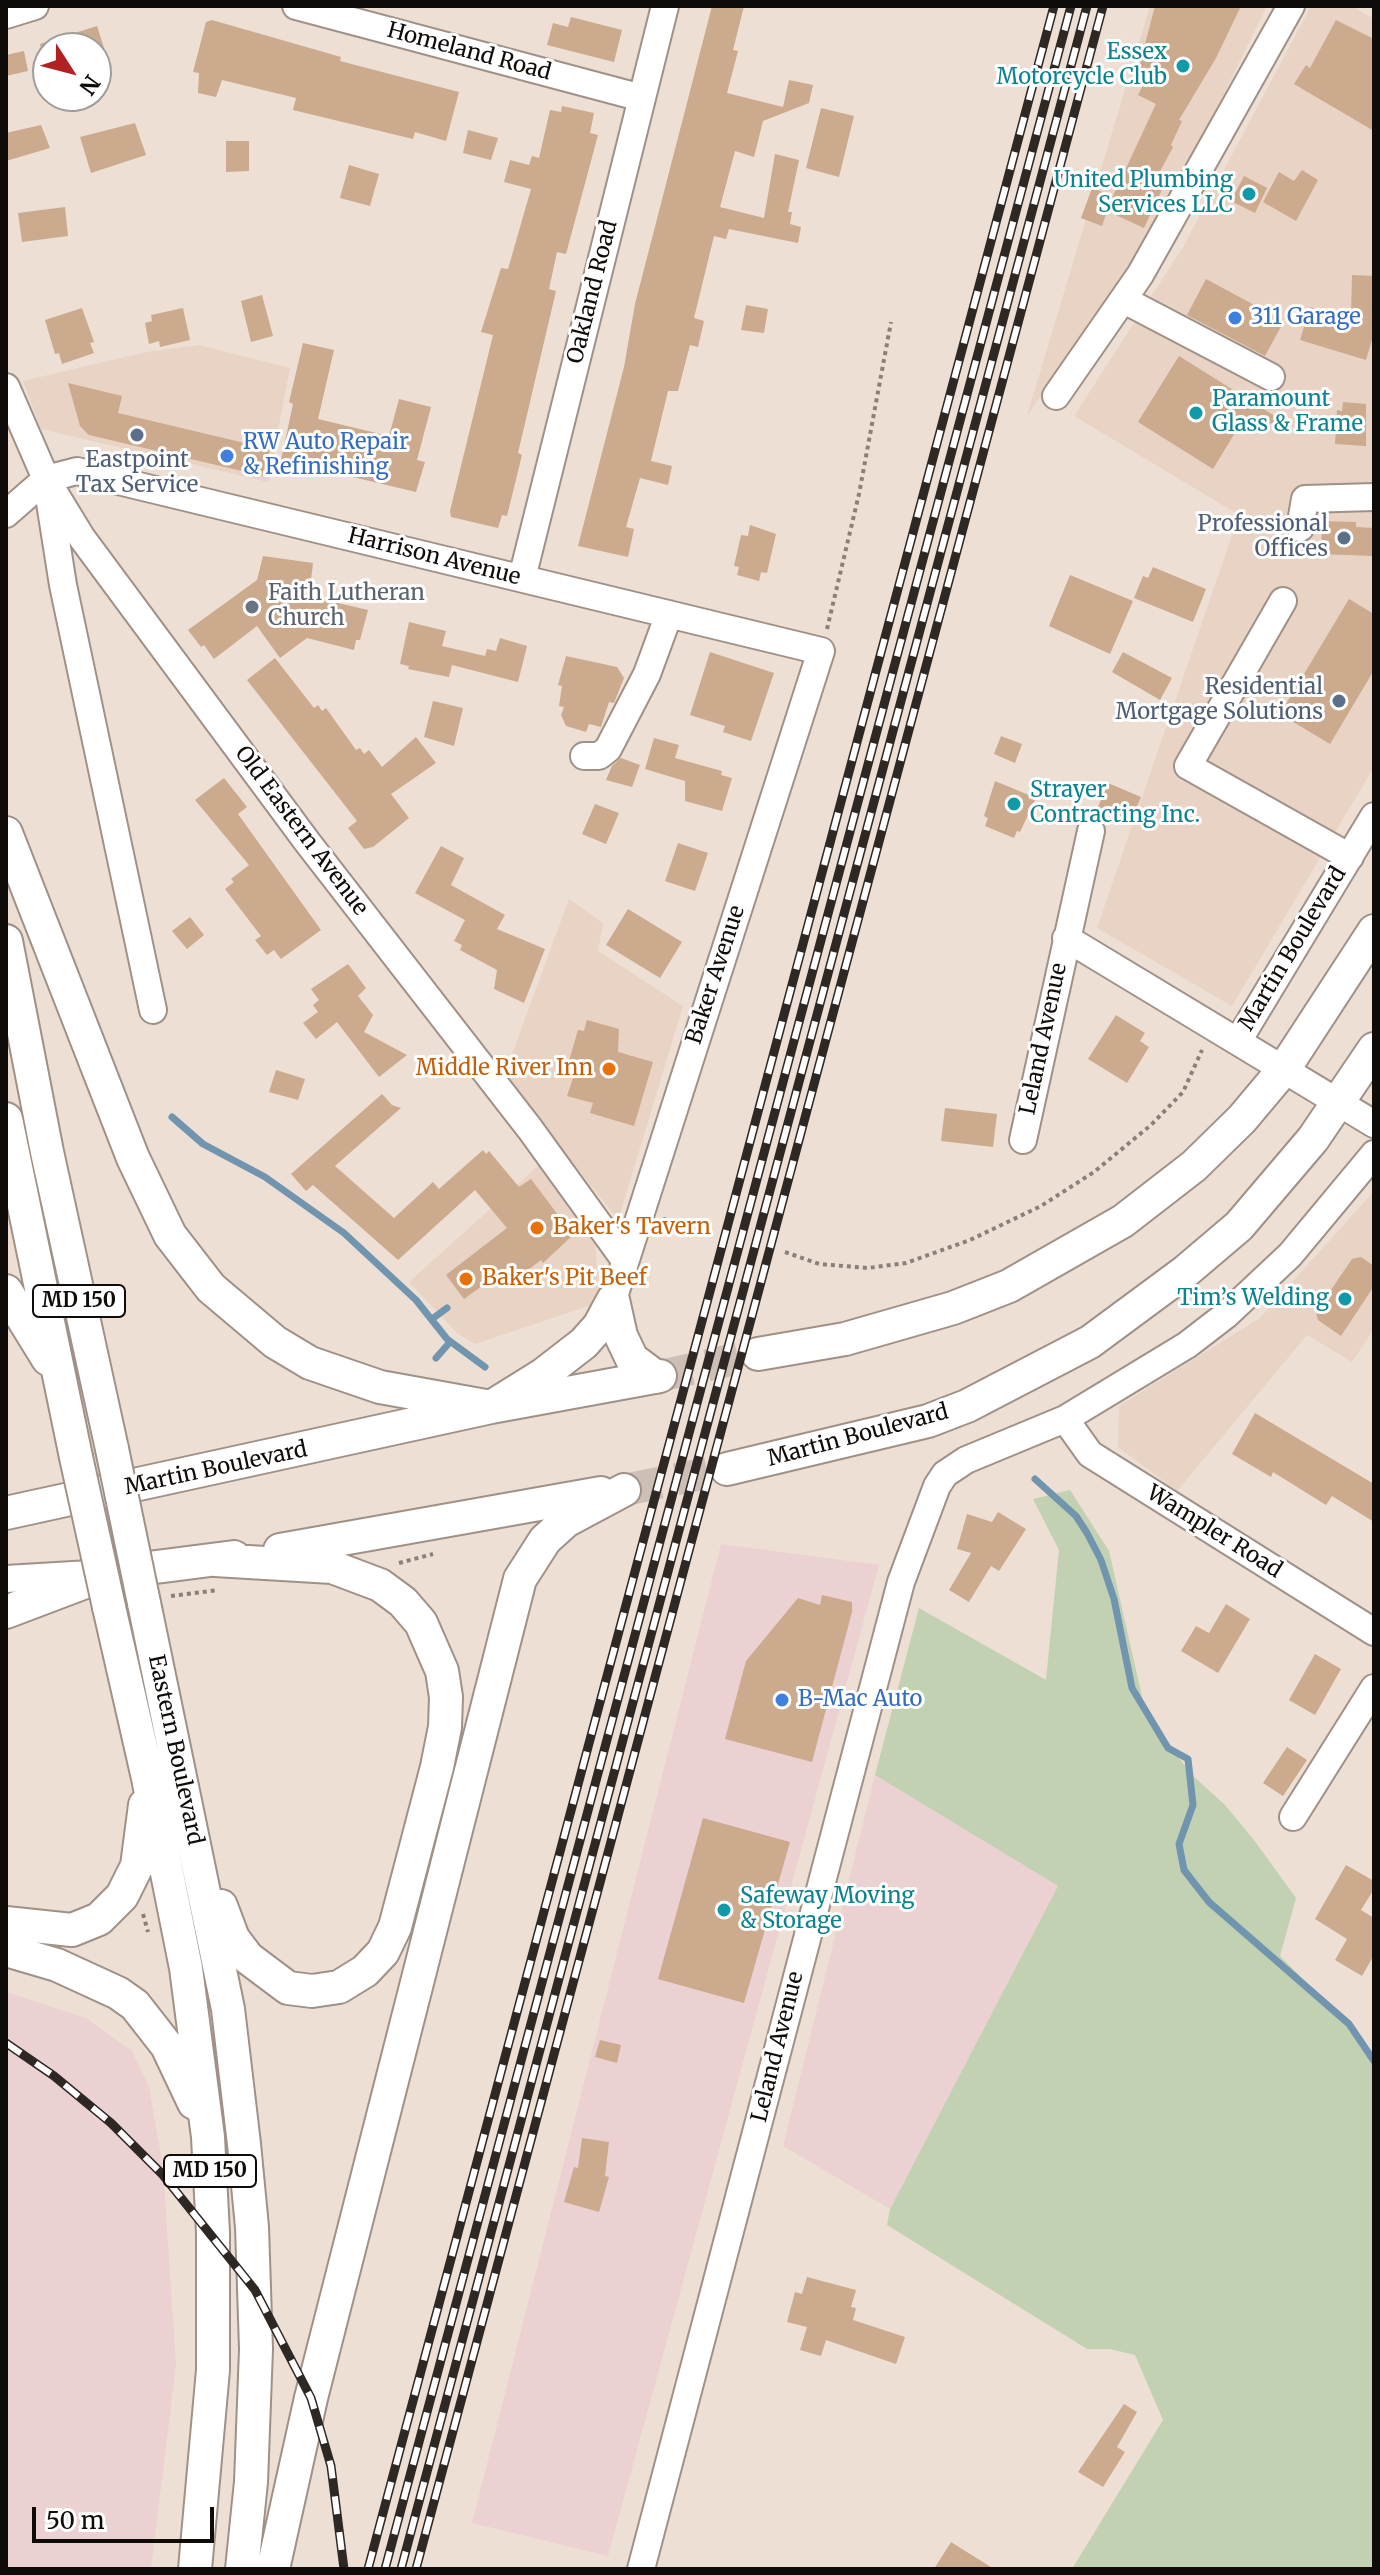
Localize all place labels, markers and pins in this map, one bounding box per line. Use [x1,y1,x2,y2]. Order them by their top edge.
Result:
place label: Essex Motorcycle Club [997,40,1167,92]
marker: Essex Motorcycle Club [1174,57,1192,75]
place label: United Plumbing Services LLC [1054,168,1233,220]
marker: United Plumbing Services LLC [1240,185,1258,203]
place label: 311 Garage [1251,305,1361,331]
marker: 311 Garage [1226,309,1244,327]
place label: Paramount Glass & Frame [1212,387,1363,438]
marker: Paramount Glass & Frame [1187,404,1205,422]
marker: Eastpoint Tax Service [128,426,146,444]
place label: RW Auto Repair & Refinishing [243,430,409,482]
marker: RW Auto Repair & Refinishing [218,447,236,465]
place label: Eastpoint Tax Service [76,448,198,500]
place label: Professional Offices [1198,512,1328,564]
marker: Professional Offices [1335,529,1353,547]
place label: Faith Lutheran Church [268,581,425,632]
marker: Faith Lutheran Church [243,598,261,616]
place label: Residential Mortgage Solutions [1116,675,1323,726]
marker: Residential Mortgage Solutions [1330,692,1348,710]
place label: Strayer Contracting Inc. [1030,778,1200,830]
marker: Strayer Contracting Inc. [1005,795,1023,813]
place label: Middle River Inn [416,1056,593,1082]
marker: Middle River Inn [600,1060,618,1078]
place label: Baker's Tavern [553,1215,711,1241]
marker: Baker's Tavern [528,1219,546,1237]
place label: Baker's Pit Beef [482,1266,647,1292]
marker: Baker's Pit Beef [457,1270,475,1288]
place label: Tim’s Welding [1177,1286,1329,1312]
marker: Tim’s Welding [1336,1290,1354,1308]
place label: B-Mac Auto [798,1687,922,1713]
marker: B-Mac Auto [773,1691,791,1709]
place label: Safeway Moving & Storage [740,1884,915,1936]
marker: Safeway Moving & Storage [715,1901,733,1919]

